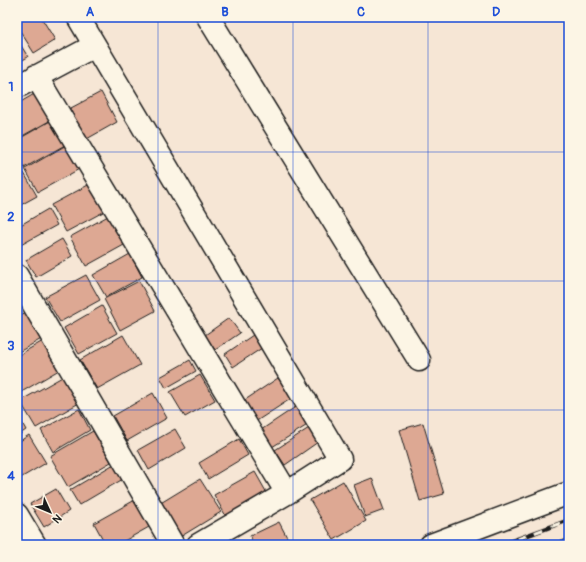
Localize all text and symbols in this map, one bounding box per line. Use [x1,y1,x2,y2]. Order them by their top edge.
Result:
text: A [86,4,95,20]
text: B [221,4,229,20]
text: C [357,4,365,20]
text: D [492,4,500,20]
text: 1 [8,79,14,95]
text: 2 [7,209,15,225]
text: 3 [7,338,15,354]
text: 4 [7,468,15,484]
north arrow [30,492,70,532]
text: N [49,511,64,526]

